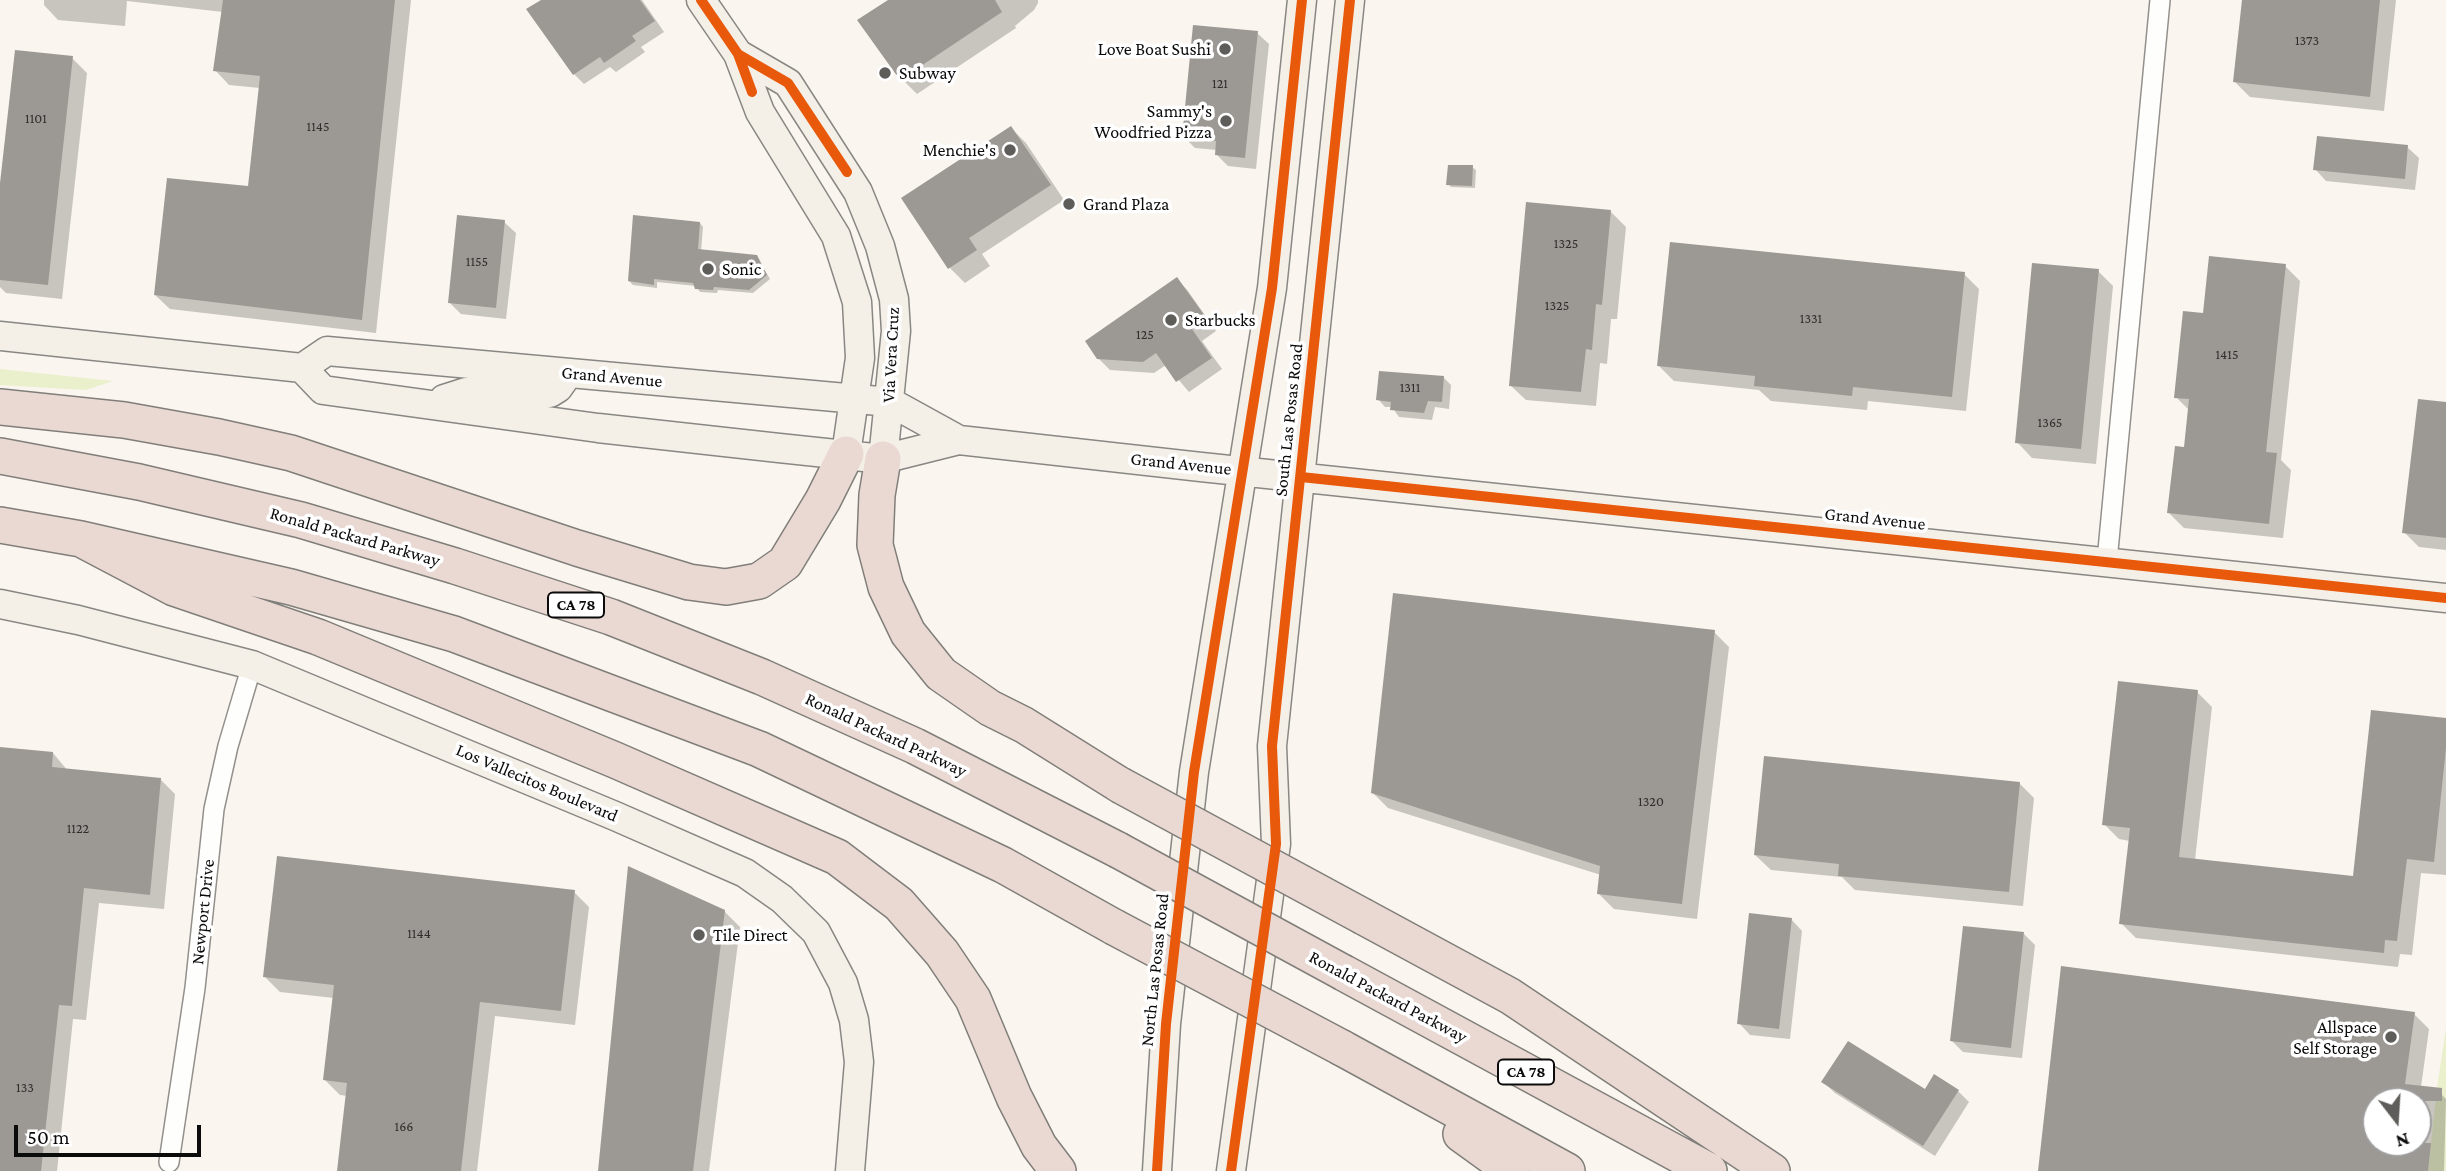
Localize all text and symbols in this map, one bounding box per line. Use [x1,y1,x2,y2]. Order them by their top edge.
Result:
house number: 1373 [2295,33,2319,49]
place label: Love Boat Sushi [1098,38,1211,60]
marker: Love Boat Sushi [1217,41,1233,57]
place label: Subway [899,62,956,84]
marker: Subway [877,65,893,81]
house number: 121 [1212,76,1228,92]
place label: Sammy's Woodfried Pizza [1094,100,1212,142]
house number: 1101 [25,111,47,127]
marker: Sammy's Woodfried Pizza [1218,113,1234,129]
house number: 1145 [307,119,329,135]
place label: Menchie's [923,139,996,161]
marker: Menchie's [1002,142,1018,158]
place label: Grand Plaza [1083,193,1169,215]
marker: Grand Plaza [1061,196,1077,212]
house number: 1325 [1554,236,1578,252]
house number: 1155 [466,254,488,270]
place label: Sonic [722,258,761,280]
marker: Sonic [700,261,716,277]
house number: 1325 [1545,298,1569,314]
street label: Via Vera Cruz [878,307,904,403]
place label: Starbucks [1185,309,1256,331]
house number: 1331 [1800,311,1822,327]
marker: Starbucks [1163,312,1179,328]
house number: 125 [1136,327,1154,343]
street label: South Las Posas Road [1270,342,1308,498]
house number: 1415 [2215,347,2239,363]
street label: Grand Avenue [561,362,663,392]
house number: 1311 [1400,380,1420,396]
house number: 1365 [2038,415,2062,431]
street label: Grand Avenue [1129,448,1233,480]
street label: Ronald Packard Parkway [268,502,442,572]
street label: Grand Avenue [1823,503,1927,535]
road number: CA 78 [548,592,604,618]
street label: Ronald Packard Parkway [802,688,970,782]
street label: Los Vallecitos Boulevard [453,739,621,827]
house number: 1320 [1638,794,1664,810]
house number: 1122 [67,821,89,837]
street label: Newport Drive [187,858,219,966]
street label: North Las Posas Road [1136,892,1174,1048]
place label: Tile Direct [713,924,788,946]
house number: 1144 [407,926,431,942]
marker: Tile Direct [691,927,707,943]
street label: Ronald Packard Parkway [1305,946,1471,1048]
place label: Allspace Self Storage [2293,1016,2377,1058]
marker: Allspace Self Storage [2383,1029,2399,1045]
road number: CA 78 [1498,1060,1554,1084]
house number: 133 [16,1080,34,1096]
north arrow [2362,1087,2432,1157]
scale bar [18,1112,205,1156]
house number: 166 [395,1119,413,1135]
text: 50 m [27,1125,70,1149]
text: N [2393,1129,2412,1153]

